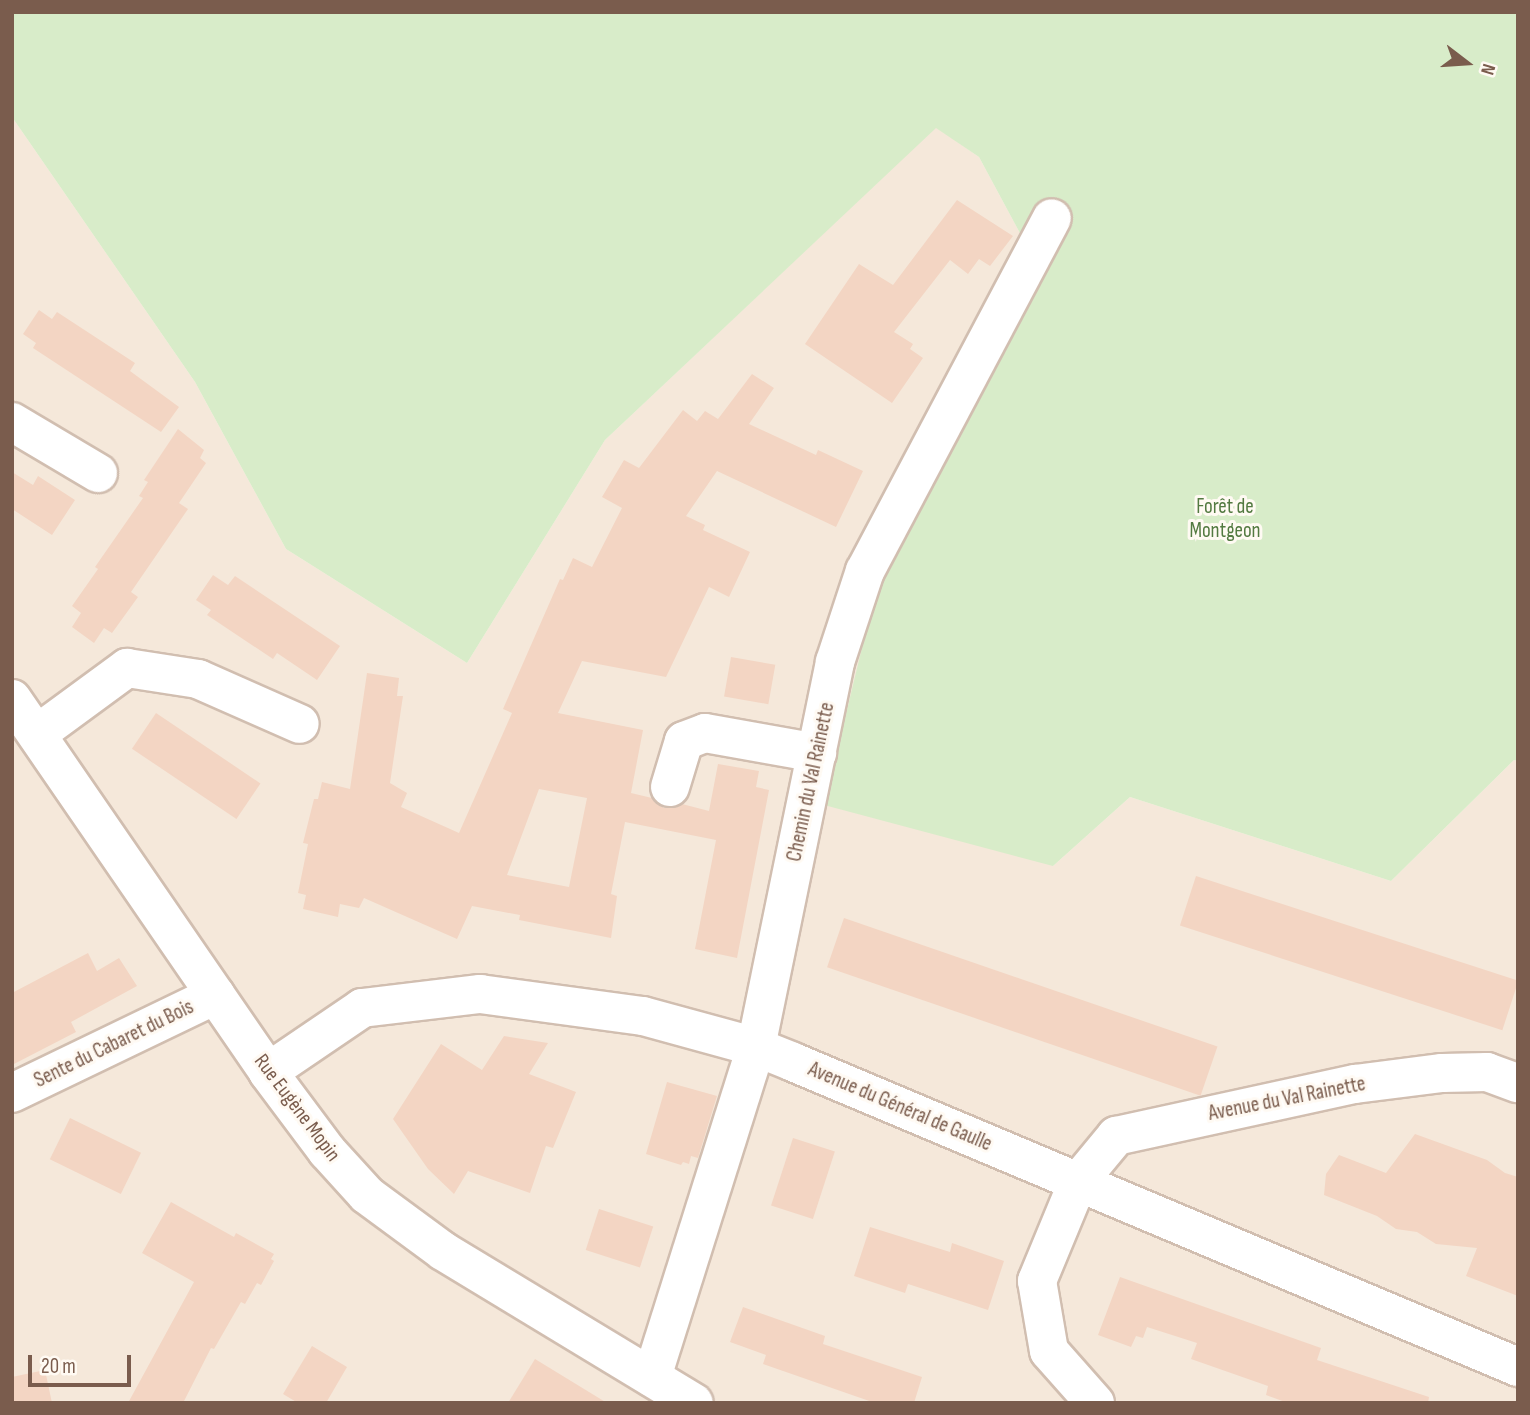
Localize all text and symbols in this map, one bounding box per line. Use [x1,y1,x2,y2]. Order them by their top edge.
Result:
north arrow [1432,28,1502,98]
text: N [1475,61,1500,78]
park label: Forêt de Montgeon [1189,494,1261,544]
street label: Chemin du Val Rainette [782,700,840,864]
street label: Sente du Cabaret du Bois [30,994,198,1094]
street label: Rue Eugène Mopin [248,1049,346,1167]
street label: Avenue du Général de Gaulle [804,1057,996,1157]
street label: Avenue du Val Rainette [1206,1071,1368,1127]
scale bar [32,1342,135,1386]
text: 20 m [41,1354,76,1379]

